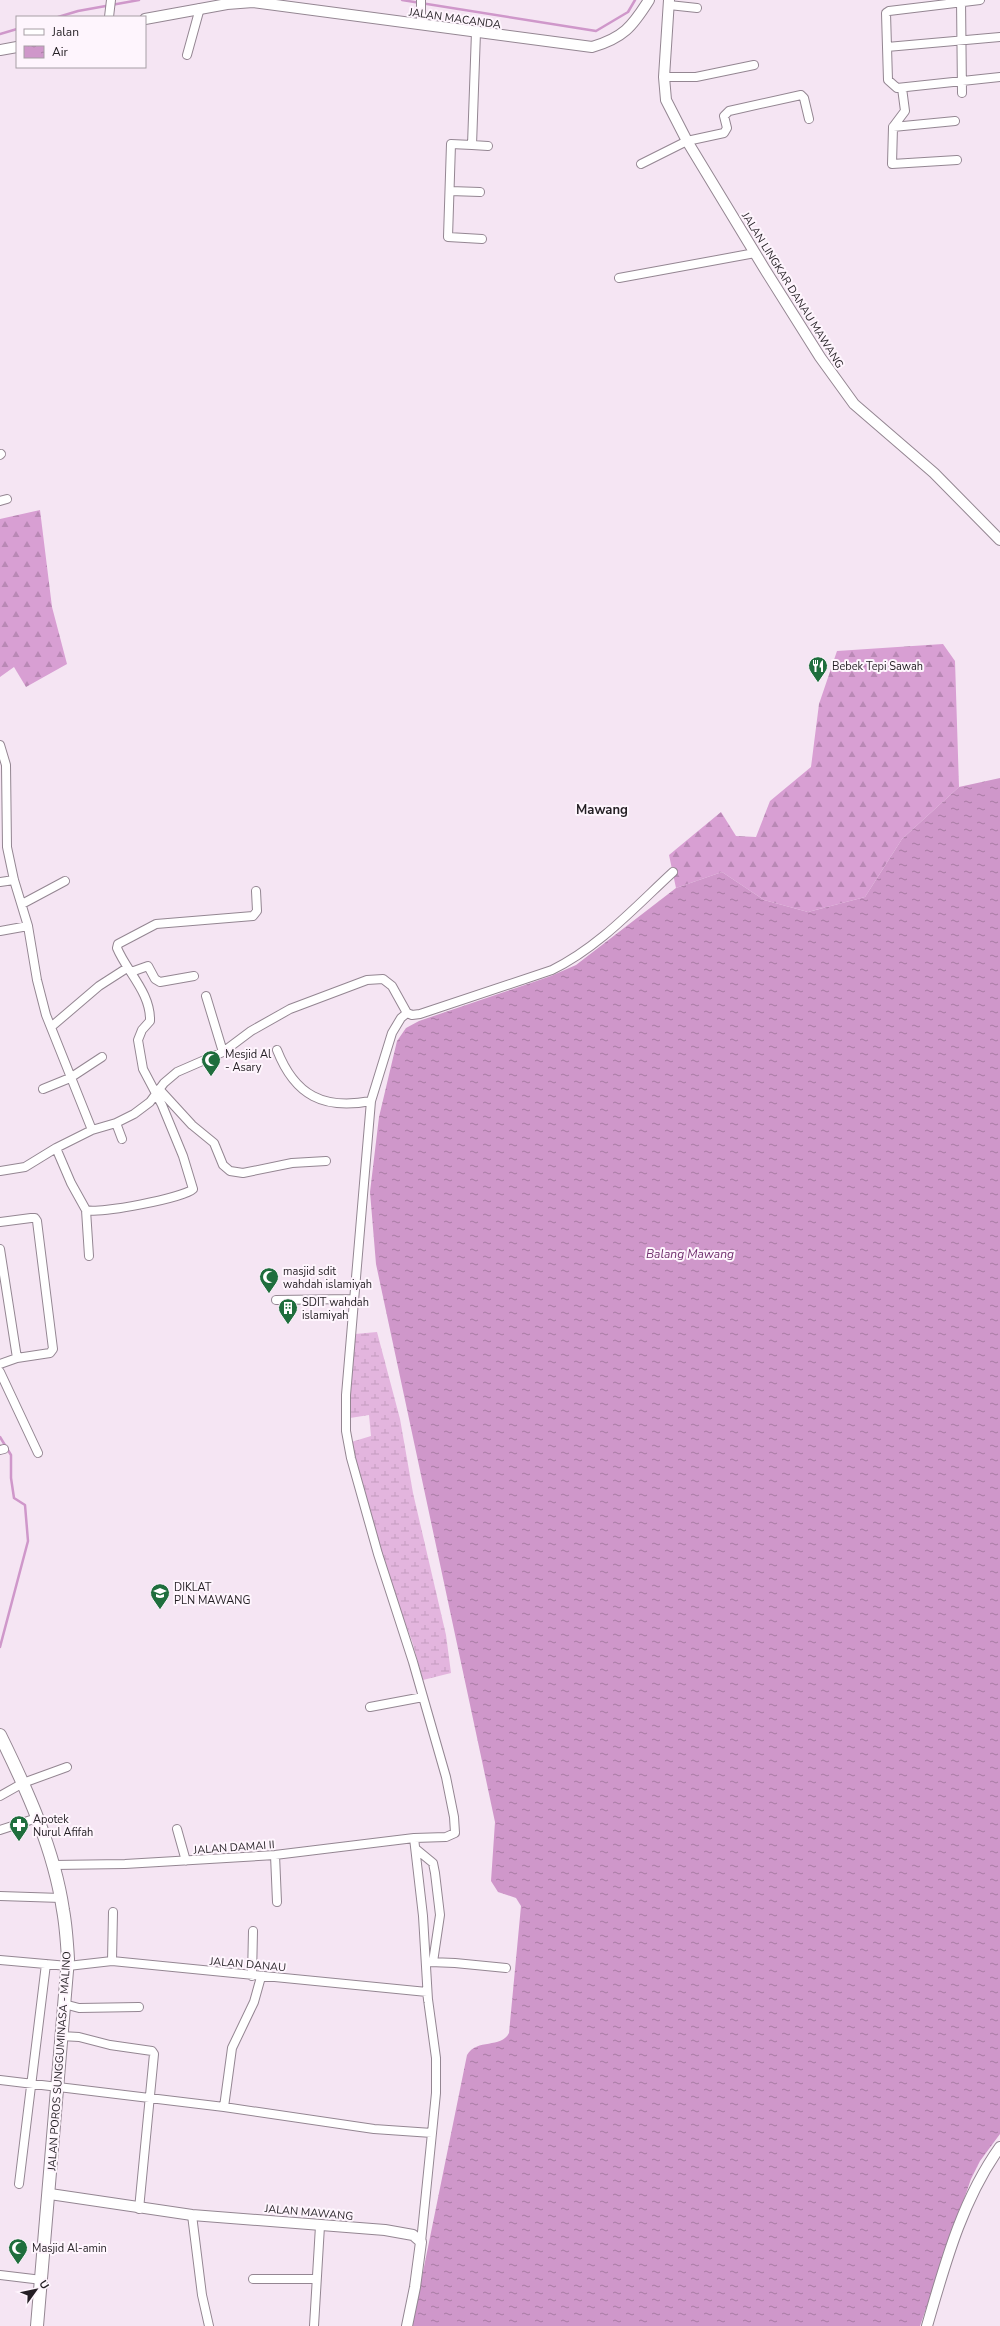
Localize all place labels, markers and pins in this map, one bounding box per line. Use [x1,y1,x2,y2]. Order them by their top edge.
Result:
restaurant icon: Bebek Tepi Sawah [807,655,829,683]
place label: Bebek Tepi Sawah [832,659,923,674]
place label: Mesjid Al - Asary [225,1047,272,1075]
mosque icon: Mesjid Al - Asary [200,1049,222,1077]
place label: masjid sdit wahdah islamiyah [283,1264,372,1292]
mosque icon: masjid sdit wahdah islamiyah [258,1266,280,1294]
place label: SDIT wahdah islamiyah [302,1295,369,1323]
building icon: SDIT wahdah islamiyah [277,1297,299,1325]
place label: DIKLAT PLN MAWANG [174,1580,250,1608]
school or university icon: DIKLAT PLN MAWANG [149,1582,171,1610]
place label: Apotek Nurul Afifah [33,1812,93,1840]
pharmacy icon: Apotek Nurul Afifah [8,1814,30,1842]
mosque icon: Masjid Al-amin [7,2237,29,2265]
place label: Masjid Al-amin [32,2241,107,2256]

